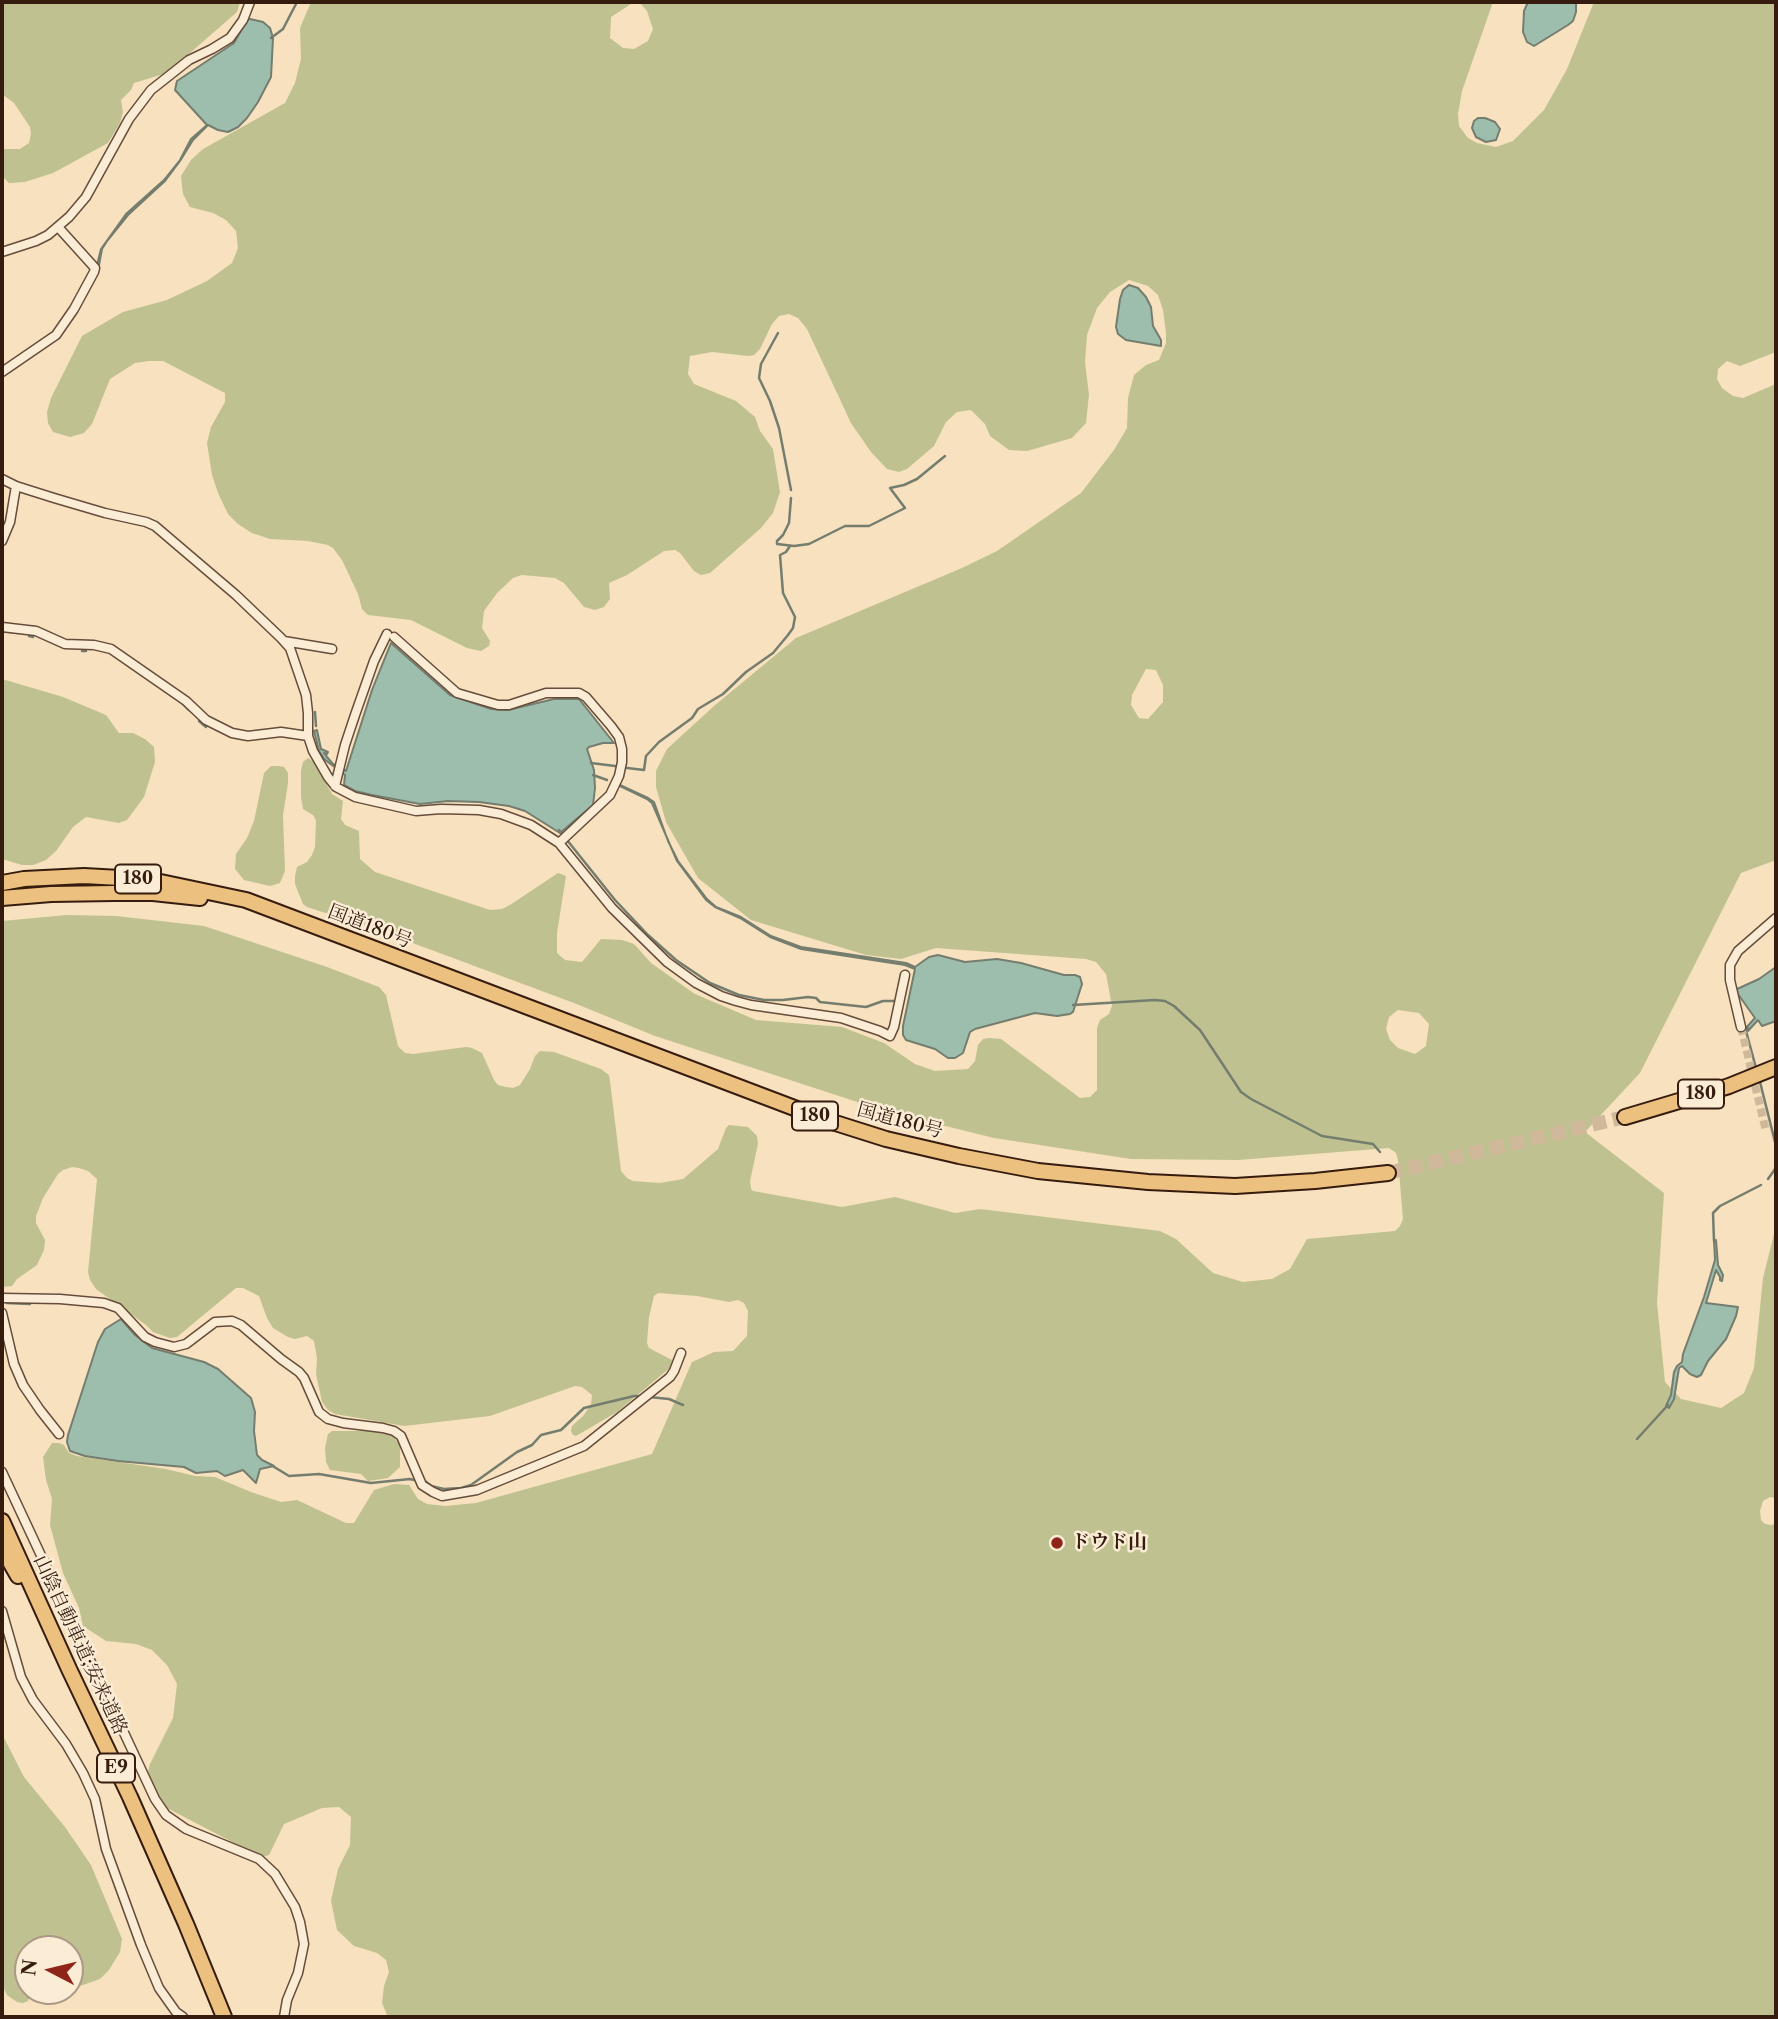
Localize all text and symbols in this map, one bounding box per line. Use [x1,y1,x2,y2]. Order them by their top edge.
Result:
road number: 180 [115,864,161,894]
street label: 国道180号 [325,901,415,953]
road number: 180 [1678,1079,1724,1108]
street label: 国道180号 [854,1099,946,1143]
road number: 180 [792,1101,838,1130]
place label: ドウド山 [1071,1532,1147,1554]
marker: ドウド山 [1049,1535,1065,1551]
street label: 山陰自動車道;安来道路 [28,1552,132,1738]
road number: E9 [97,1754,135,1783]
north arrow [14,1935,84,2005]
text: N [17,1958,42,1977]

